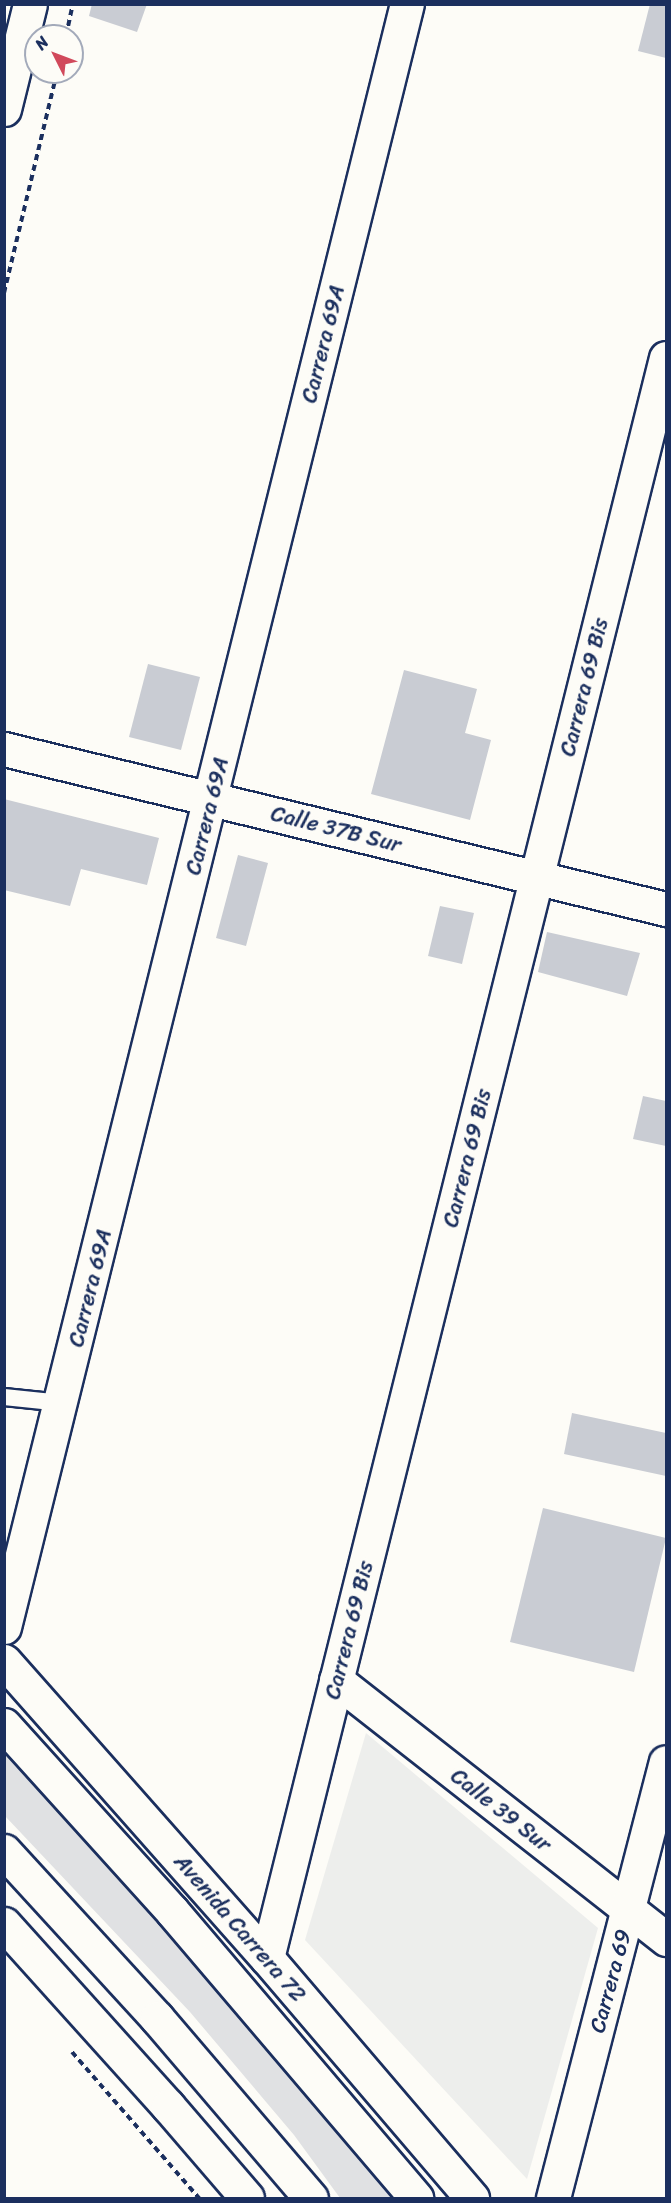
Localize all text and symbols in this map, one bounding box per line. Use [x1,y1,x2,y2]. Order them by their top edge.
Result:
north arrow [24,24,84,84]
text: N [27,29,56,57]
street label: Carrera 69A [296,282,350,406]
street label: Carrera 69 Bis [554,615,614,759]
street label: Carrera 69A [180,754,234,878]
street label: Calle 37B Sur [268,800,404,858]
street label: Carrera 69 Bis [437,1086,497,1230]
street label: Carrera 69A [63,1226,117,1350]
street label: Carrera 69 Bis [319,1558,379,1702]
street label: Calle 39 Sur [445,1763,557,1857]
street label: Avenida Carrera 72 [169,1849,311,2007]
street label: Carrera 69 [584,1926,636,2036]

